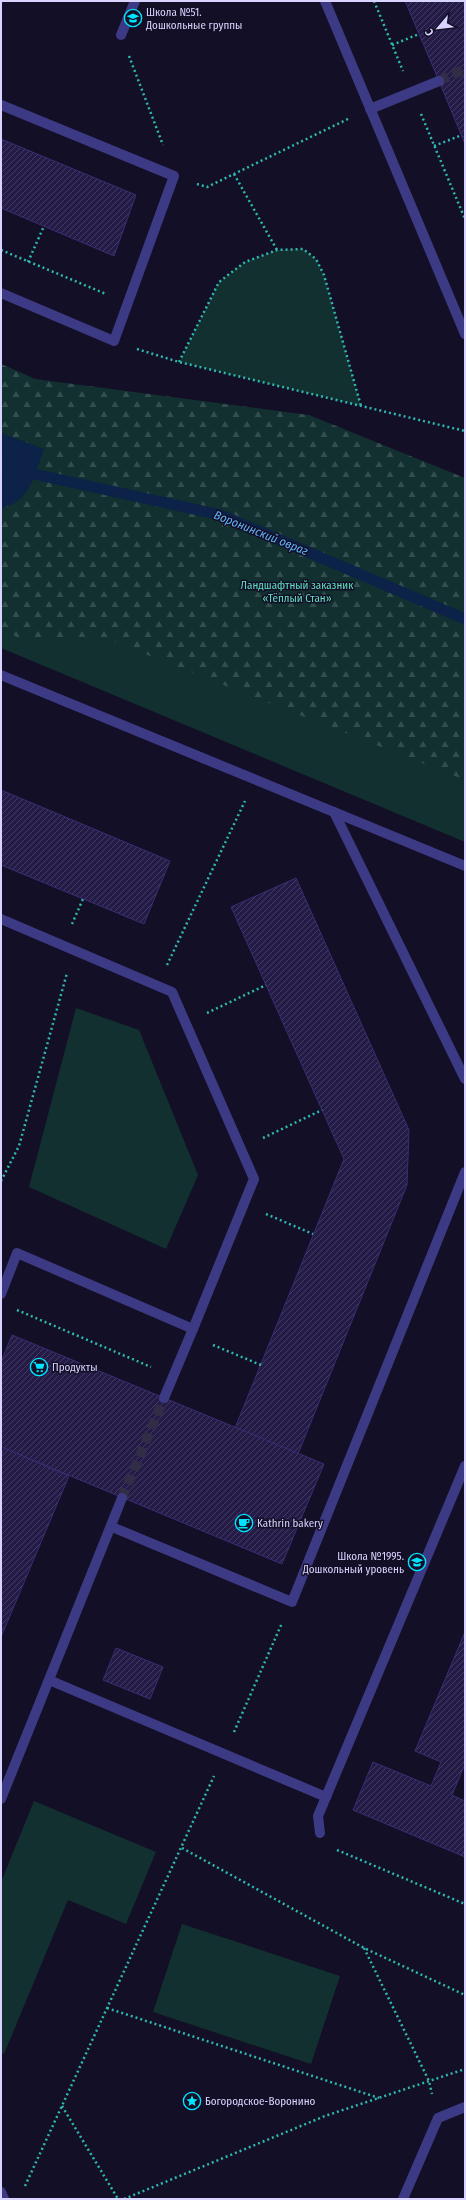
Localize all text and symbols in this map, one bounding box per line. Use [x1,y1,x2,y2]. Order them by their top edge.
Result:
place label: Школа №51. Дошкольные группы [145,6,242,32]
school or university icon: Школа №51. Дошкольные группы [123,8,143,28]
north arrow [418,8,458,48]
text: С [422,27,437,38]
water label: Воронинский овраг [212,508,310,558]
park label: Ландшафтный заказник «Тёплый Стан» [241,579,354,605]
supermarket icon: Продукты [29,1357,49,1377]
place label: Продукты [52,1361,98,1374]
cafe icon: Kathrin bakery [234,1513,254,1533]
place label: Kathrin bakery [257,1517,323,1530]
place label: Школа №1995. Дошкольный уровень [302,1550,404,1576]
school or university icon: Школа №1995. Дошкольный уровень [407,1552,427,1572]
place icon: Богородское-Воронино [182,2091,202,2111]
place label: Богородское-Воронино [205,2095,315,2108]

